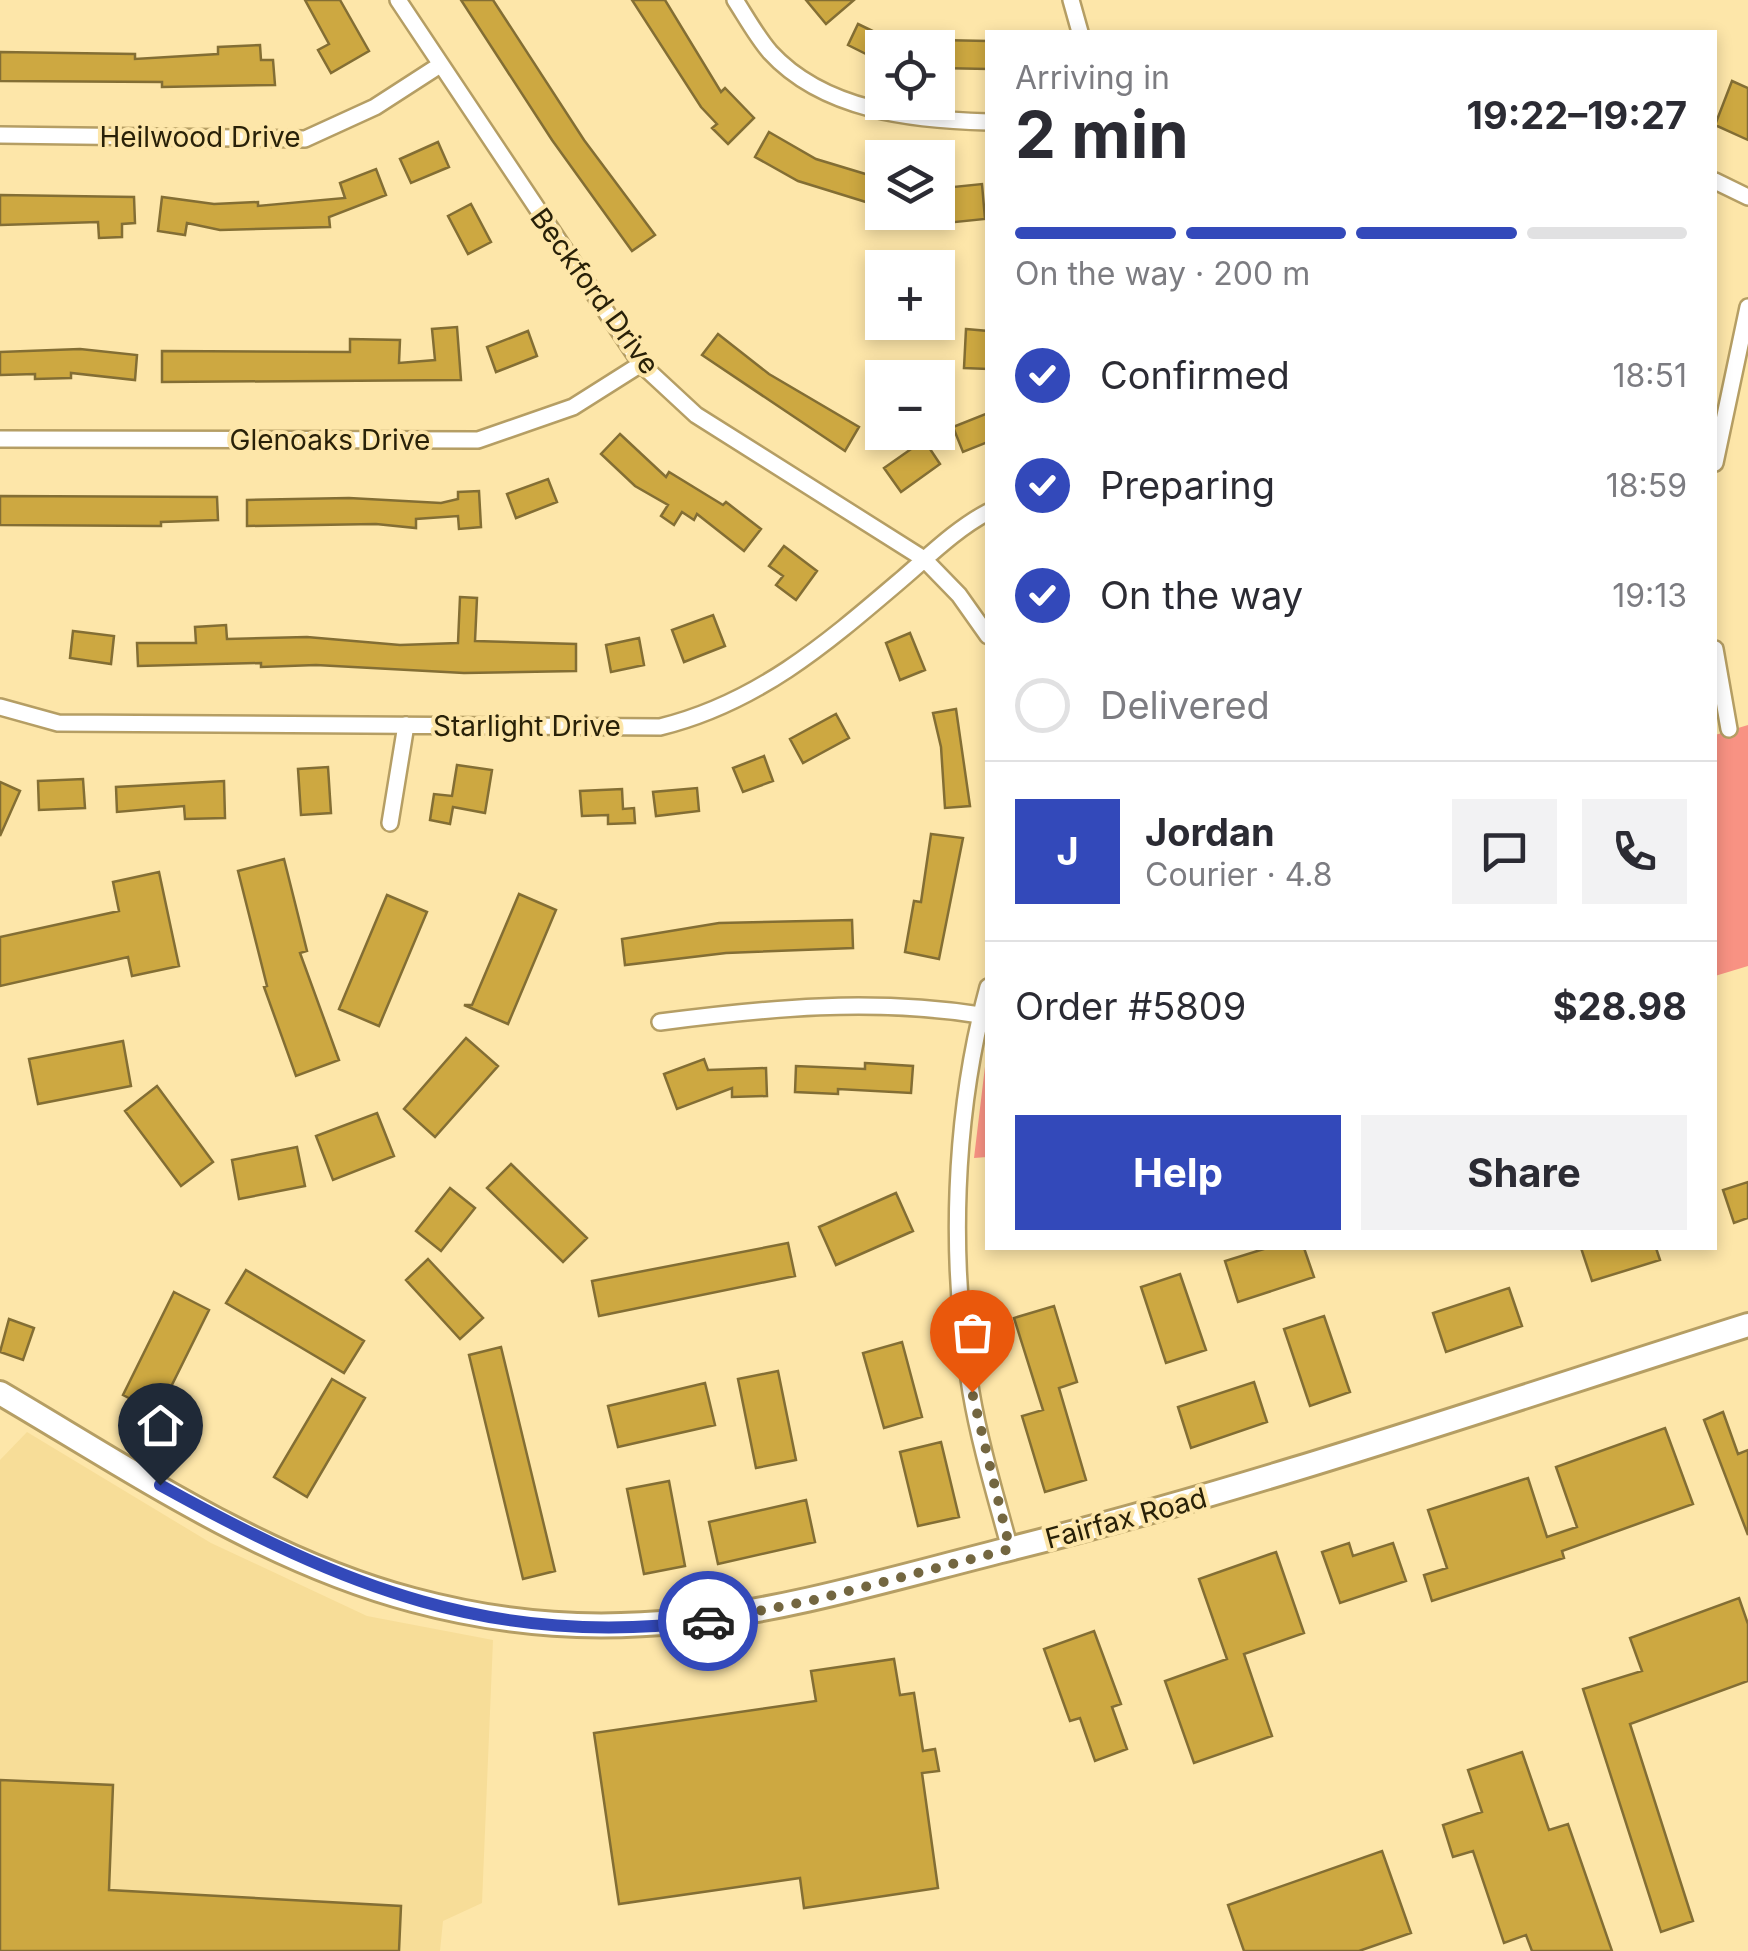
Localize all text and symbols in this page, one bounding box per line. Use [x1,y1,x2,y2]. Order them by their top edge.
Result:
map controls [865,30,955,450]
button: locate [865,30,955,120]
text: Arriving in [1015,58,1170,97]
text: 19:22–19:27 [1467,92,1687,138]
text: 2 min [1015,95,1189,174]
street label: Heilwood Drive [99,120,301,154]
button: layers [865,140,955,230]
street label: Beckford Drive [523,201,667,381]
button: + [865,250,955,340]
text: On the way · 200 m [1015,254,1310,293]
icon: check [1015,348,1070,403]
text: Confirmed [1100,352,1290,398]
text: 18:51 [1613,356,1687,395]
button: − [865,360,955,450]
street label: Glenoaks Drive [230,423,430,457]
icon: check [1015,458,1070,513]
text: Preparing [1100,462,1275,508]
text: 18:59 [1606,466,1687,505]
icon: check [1015,568,1070,623]
text: On the way [1100,572,1303,618]
text: 19:13 [1612,576,1687,615]
text: Delivered [1100,682,1270,728]
street label: Starlight Drive [433,709,621,743]
button: chat [1452,799,1557,904]
button: phone [1582,799,1687,904]
text: Jordan [1145,809,1275,855]
text: J [1056,828,1079,874]
text: Courier · 4.8 [1145,855,1333,894]
text: Order #5809 [1015,983,1246,1029]
text: $28.98 [1553,983,1687,1029]
button: Help [1015,1115,1341,1230]
button: Share [1361,1115,1687,1230]
pin [930,1290,1015,1393]
icon: bag [945,1305,1000,1360]
pin [118,1383,203,1486]
icon: home [133,1398,188,1453]
street label: Fairfax Road [1042,1480,1210,1556]
courier [658,1571,758,1671]
icon: car [681,1594,736,1649]

